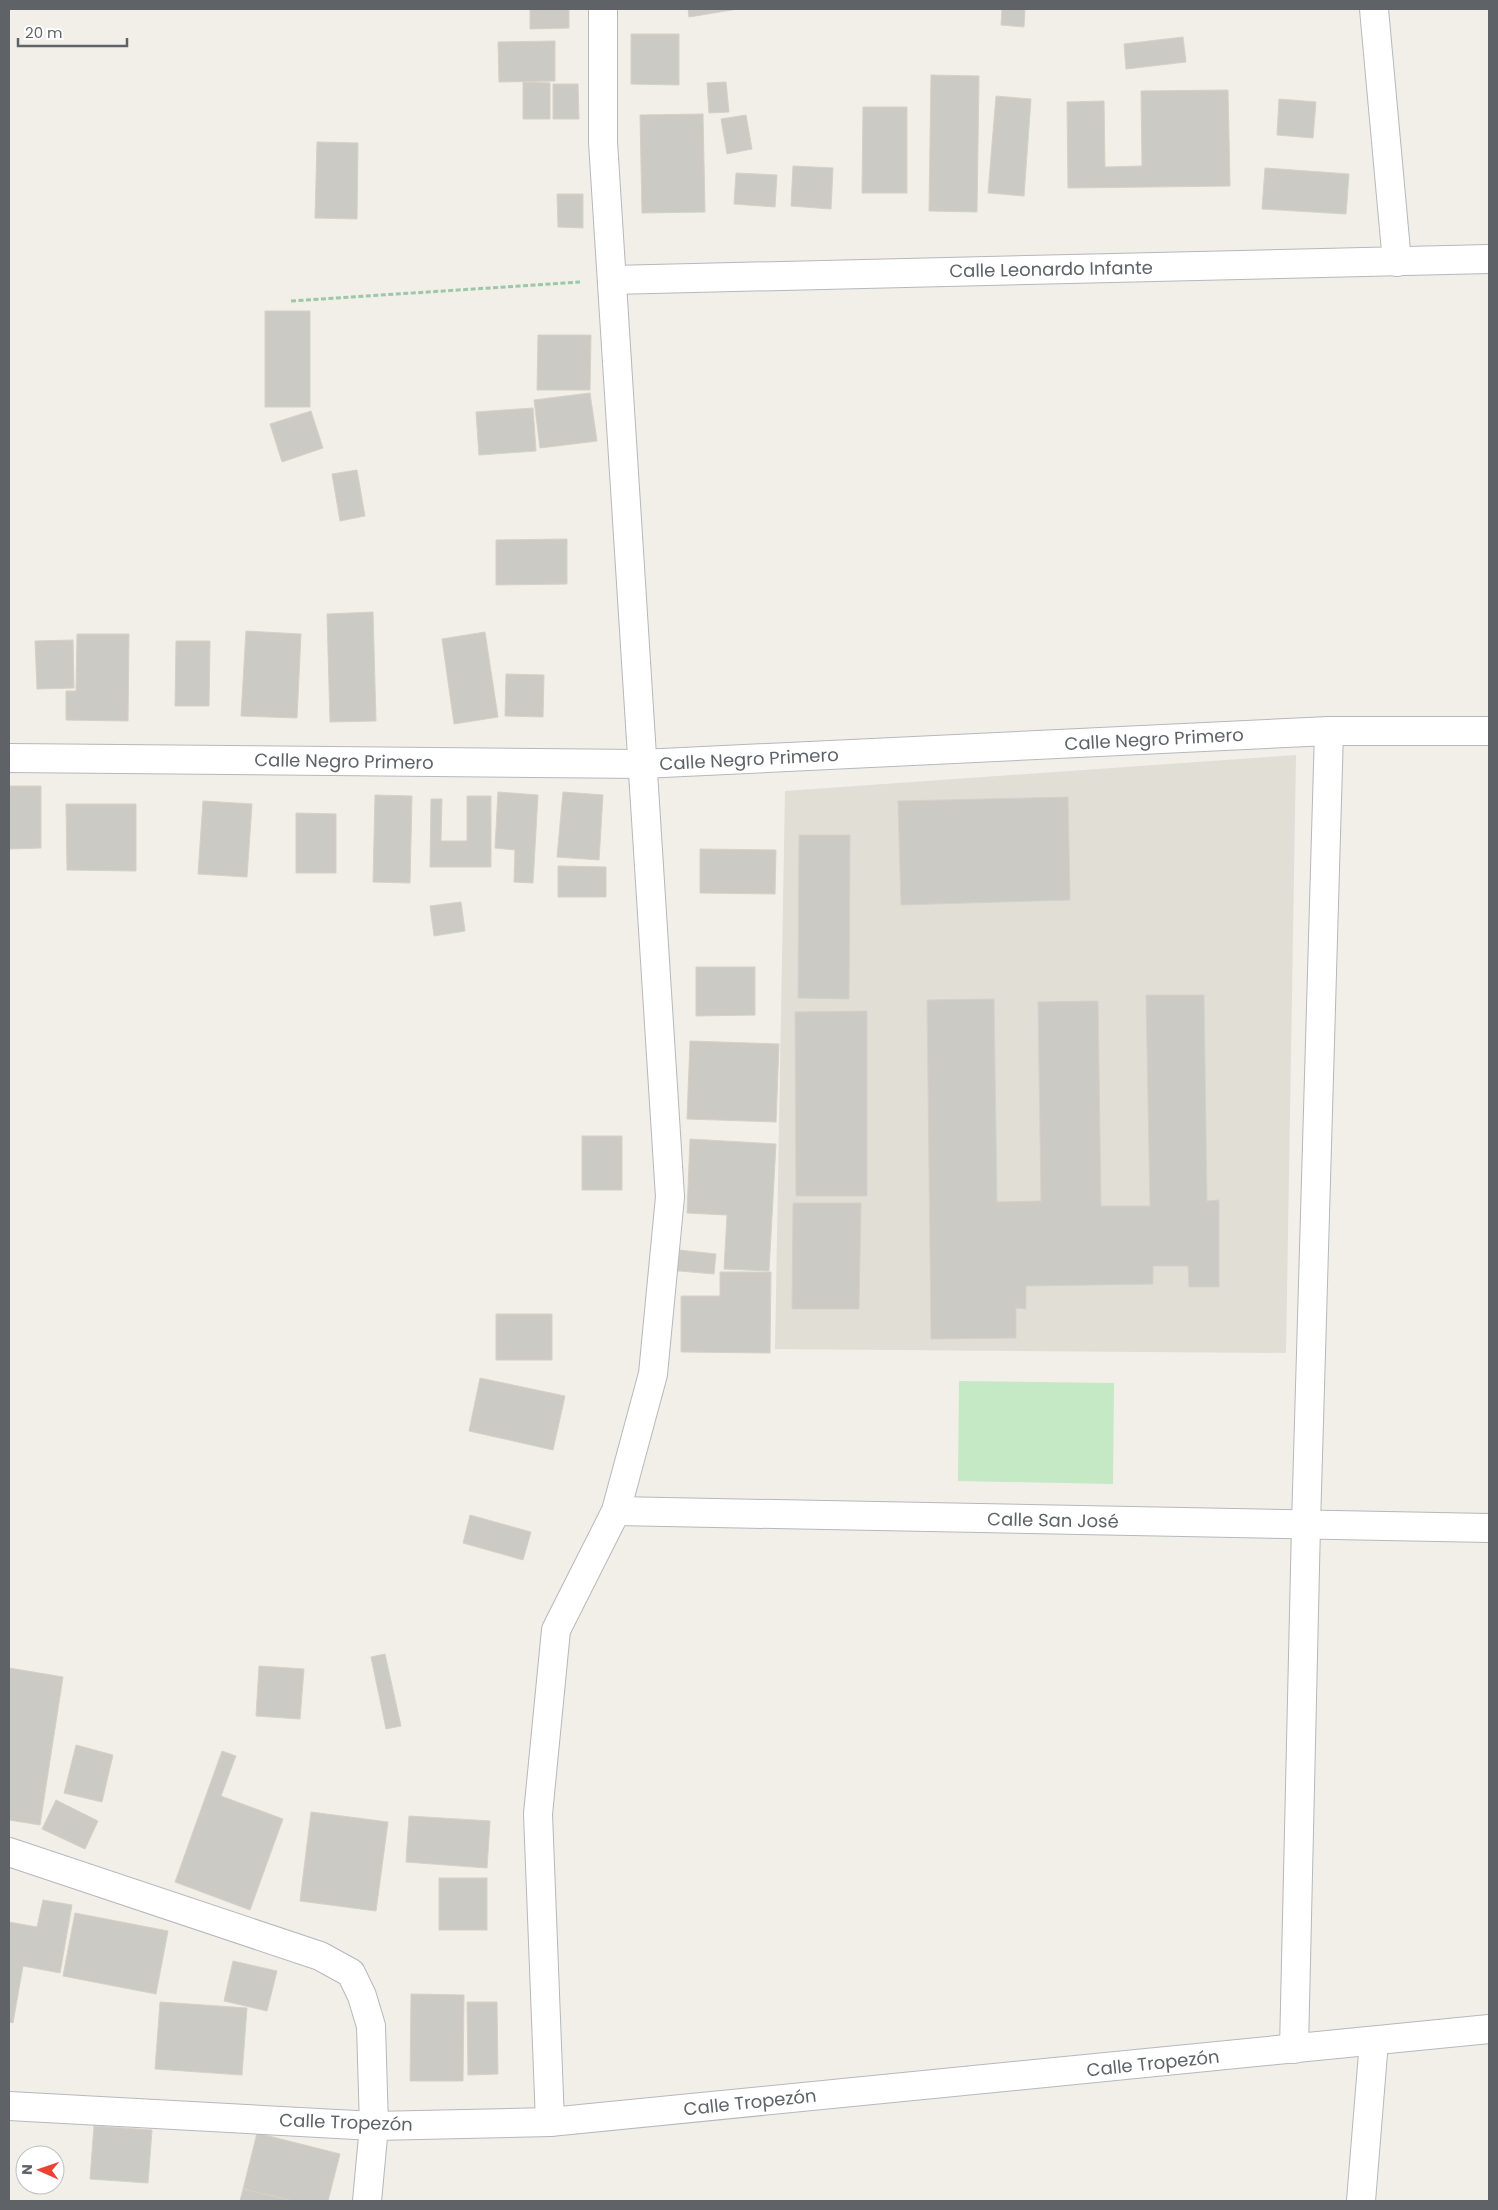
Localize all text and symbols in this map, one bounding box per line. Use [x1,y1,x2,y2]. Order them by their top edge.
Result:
scale bar [18,15,126,47]
text: 20 m [25,22,63,43]
street label: Calle Leonardo Infante [949,255,1153,283]
street label: Calle Negro Primero [1064,722,1244,756]
street label: Calle Negro Primero [659,742,839,776]
street label: Calle Negro Primero [254,747,434,775]
street label: Calle San José [987,1506,1119,1534]
street label: Calle Tropezón [1085,2044,1221,2082]
street label: Calle Tropezón [682,2083,818,2121]
street label: Calle Tropezón [279,2107,413,2137]
north arrow [15,2145,65,2195]
text: N [17,2164,37,2175]

